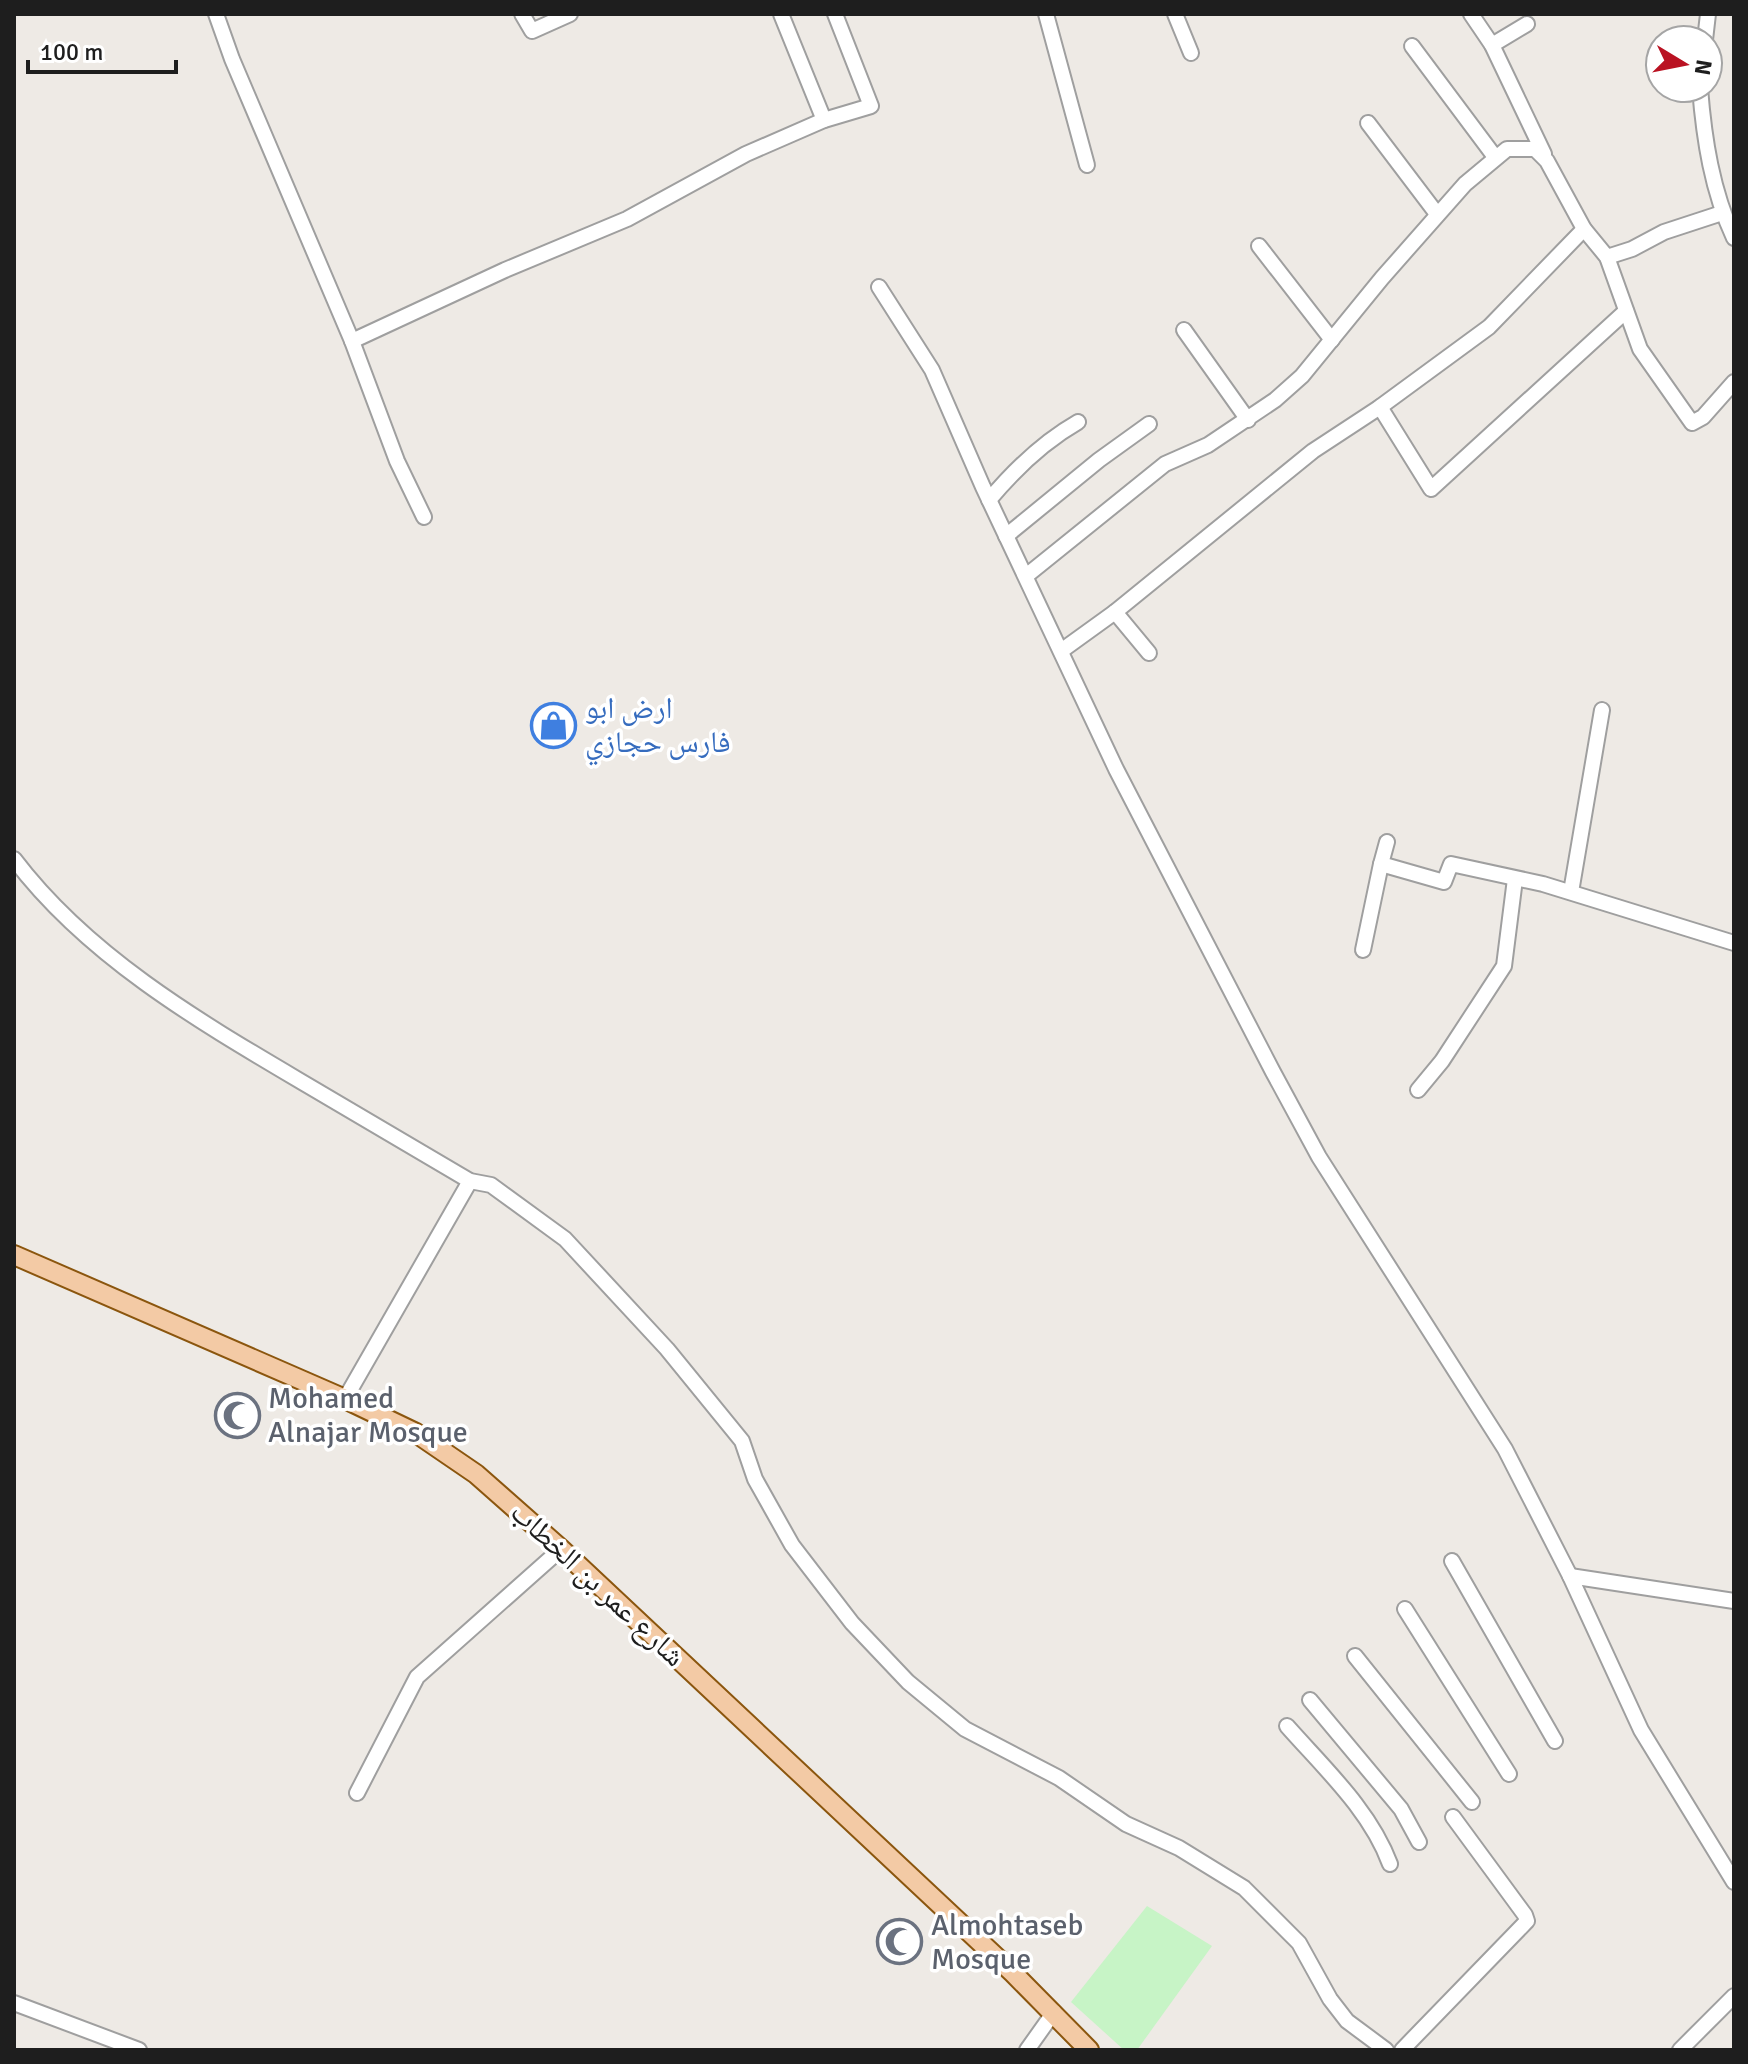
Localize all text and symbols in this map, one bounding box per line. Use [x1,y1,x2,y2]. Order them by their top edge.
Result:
scale bar [28,24,176,74]
north arrow [1644,24,1724,104]
text: 100 m [40,37,103,67]
text: N [1689,58,1718,77]
place label: ارض ابو فارس حجازي [585,690,731,766]
shop icon: ارض ابو فارس حجازي [530,701,578,749]
place label: Mohamed Alnajar Mosque [268,1380,468,1451]
mosque icon: Mohamed Alnajar Mosque [213,1391,261,1439]
street label: شارع عمر بن الخطاب [503,1494,693,1675]
place label: Almohtaseb Mosque [931,1907,1083,1978]
mosque icon: Almohtaseb Mosque [876,1918,924,1966]

